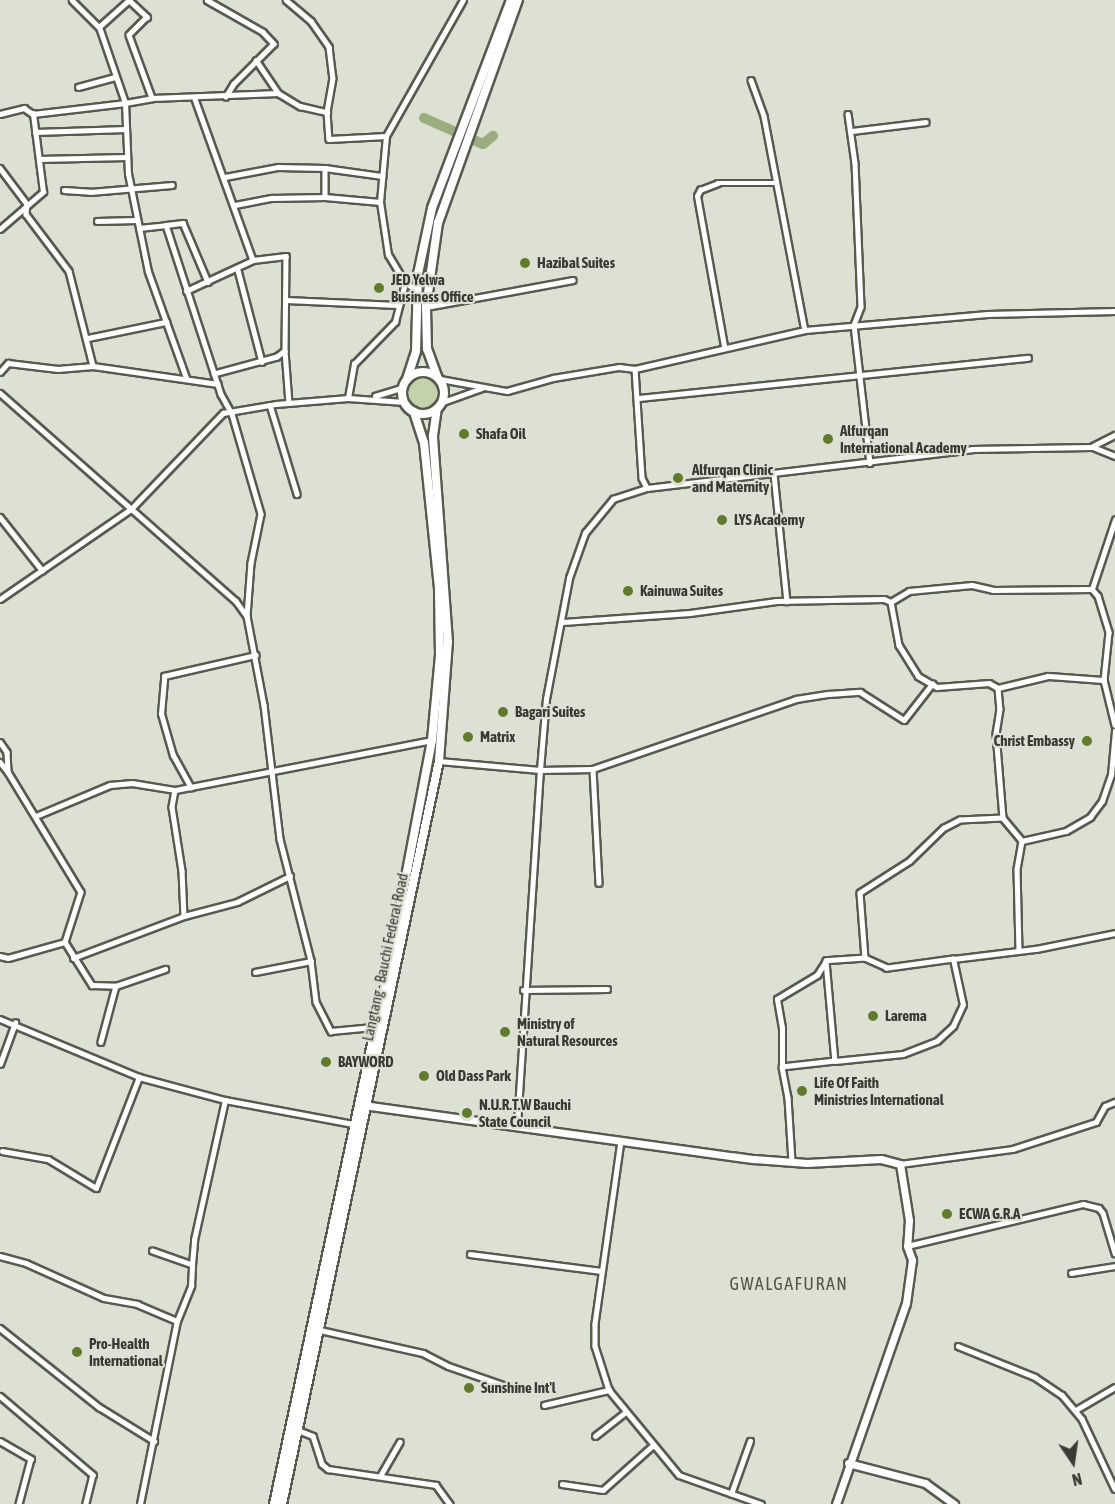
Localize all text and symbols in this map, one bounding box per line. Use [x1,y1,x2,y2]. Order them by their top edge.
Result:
place label: Hazibal Suites [537,254,615,272]
marker: Hazibal Suites [518,256,532,270]
place label: JED Yelwa Business Office [391,270,474,305]
marker: JED Yelwa Business Office [372,281,386,295]
place label: Alfurqan International Academy [840,421,967,456]
place label: Shafa Oil [476,425,526,443]
marker: Shafa Oil [457,427,471,441]
marker: Alfurqan International Academy [821,432,835,446]
place label: Alfurqan Clinic and Maternity [692,460,773,495]
marker: Alfurqan Clinic and Maternity [669,469,687,487]
place label: LYS Academy [734,511,805,529]
marker: LYS Academy [715,513,729,527]
place label: Kainuwa Suites [640,582,723,600]
marker: Kainuwa Suites [621,584,635,598]
place label: Bagari Suites [515,703,585,721]
marker: Bagari Suites [496,705,510,719]
place label: Matrix [480,728,515,746]
marker: Matrix [461,730,475,744]
place label: Christ Embassy [993,732,1075,750]
marker: Christ Embassy [1080,734,1094,748]
street label: Langtang - Bauchi Federal Road [358,871,412,1043]
place label: Larema [885,1007,927,1025]
marker: Larema [866,1009,880,1023]
place label: Ministry of Natural Resources [517,1014,617,1049]
marker: Ministry of Natural Resources [498,1025,512,1039]
place label: BAYWORD [338,1053,394,1071]
marker: BAYWORD [319,1055,333,1069]
place label: Old Dass Park [436,1067,511,1085]
marker: Old Dass Park [417,1069,431,1083]
place label: Life Of Faith Ministries International [814,1073,944,1108]
marker: Life Of Faith Ministries International [795,1084,809,1098]
place label: N.U.R.T.W Bauchi State Council [479,1095,571,1130]
marker: N.U.R.T.W Bauchi State Council [460,1106,474,1120]
place label: ECWA G.R.A [959,1205,1020,1223]
marker: ECWA G.R.A [940,1207,954,1221]
district label: GWALGAFURAN [730,1273,848,1295]
place label: Pro-Health International [89,1334,163,1369]
marker: Pro-Health International [70,1345,84,1359]
place label: Sunshine Int'l [481,1379,556,1397]
marker: Sunshine Int'l [462,1381,476,1395]
north arrow [1043,1432,1103,1492]
text: N [1070,1470,1084,1489]

